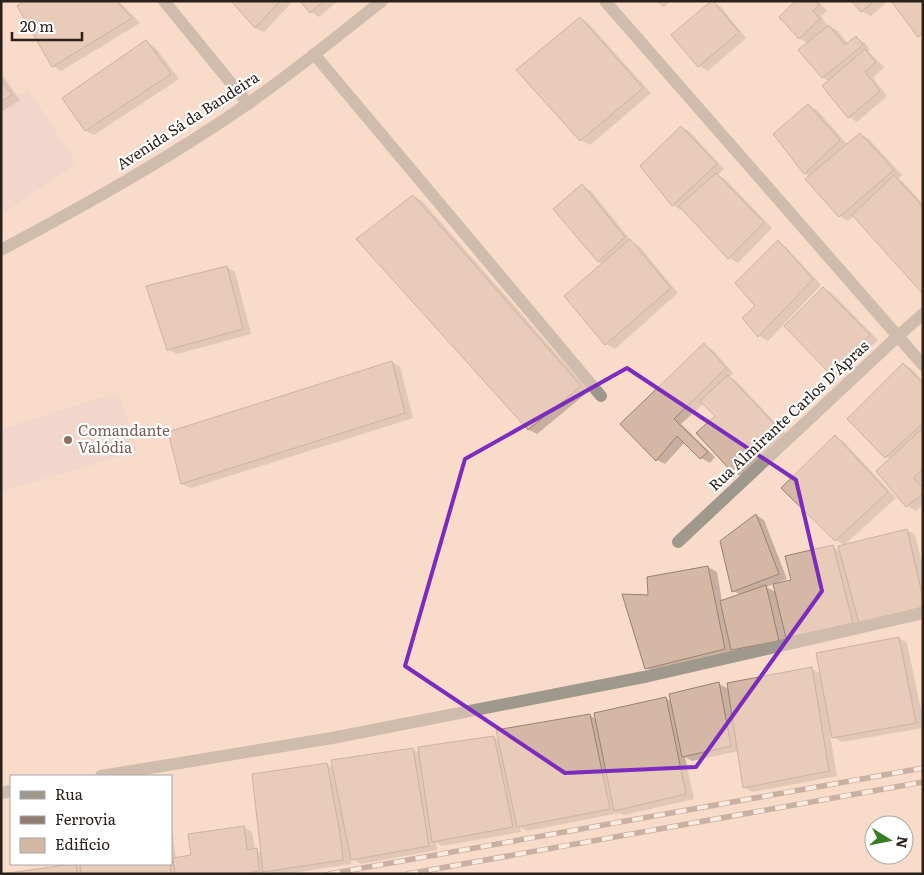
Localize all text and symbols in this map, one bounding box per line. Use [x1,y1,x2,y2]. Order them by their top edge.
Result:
scale bar [12,10,82,42]
text: 20 m [20,14,54,37]
street label: Avenida Sá da Bandeira [111,64,264,175]
street label: Rua Almirante Carlos D’Ápras [703,334,873,496]
place label: Comandante Valódia [78,418,170,458]
marker: Comandante Valódia [62,434,74,446]
legend [10,775,172,865]
text: Rua [55,782,84,805]
text: Ferrovia [55,807,117,830]
north arrow [864,815,914,865]
text: Edifício [55,832,110,855]
text: N [892,835,914,850]

